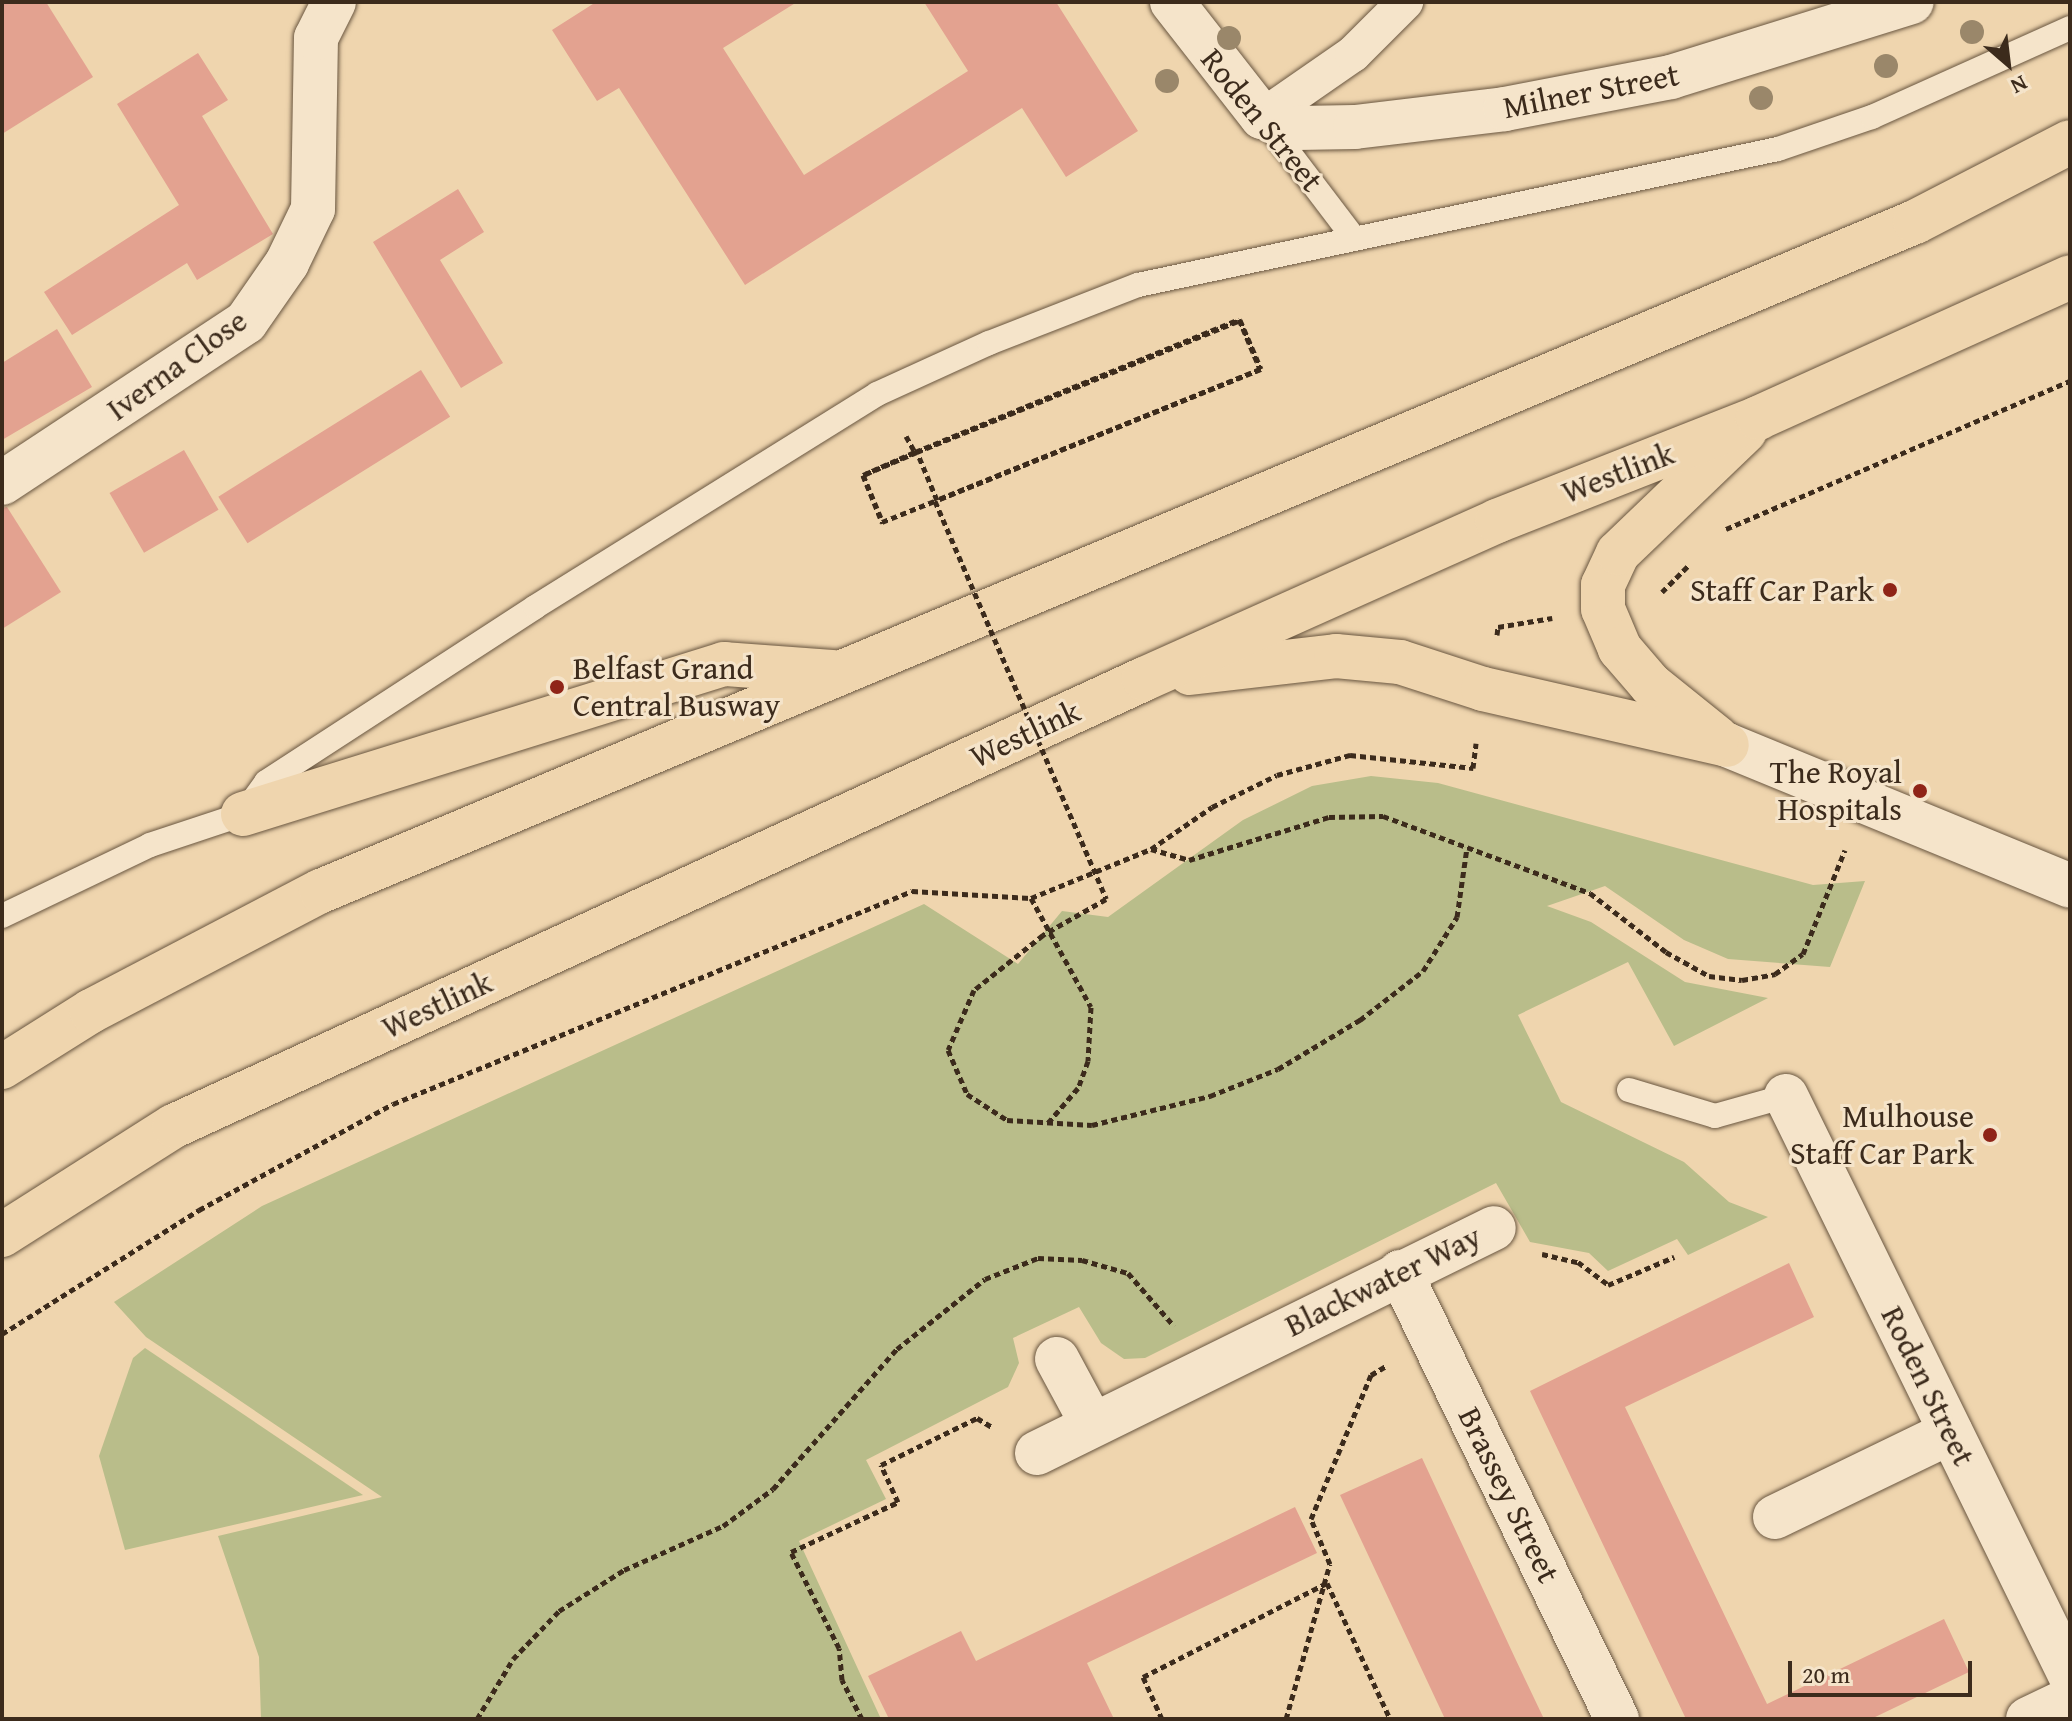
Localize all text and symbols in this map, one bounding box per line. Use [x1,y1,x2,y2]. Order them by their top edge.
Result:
north arrow [1968,24,2048,104]
street label: Roden Street [1193,41,1331,199]
street label: Milner Street [1500,55,1682,127]
text: N [2005,68,2033,103]
street label: Iverna Close [99,301,255,429]
street label: Westlink [1556,434,1680,512]
place label: Staff Car Park [1690,571,1874,609]
marker: Staff Car Park [1881,581,1899,599]
place label: Belfast Grand Central Busway [573,650,780,725]
marker: Belfast Grand Central Busway [548,678,566,696]
street label: Westlink [964,692,1086,776]
place label: The Royal Hospitals [1770,754,1902,829]
marker: The Royal Hospitals [1909,780,1931,802]
street label: Westlink [376,963,498,1047]
place label: Mulhouse Staff Car Park [1790,1098,1974,1173]
marker: Mulhouse Staff Car Park [1981,1126,1999,1144]
street label: Blackwater Way [1279,1217,1487,1345]
street label: Roden Street [1873,1300,1983,1472]
street label: Brassey Street [1450,1401,1568,1589]
scale bar [1792,1645,1976,1695]
text: 20 m [1802,1657,1850,1692]

